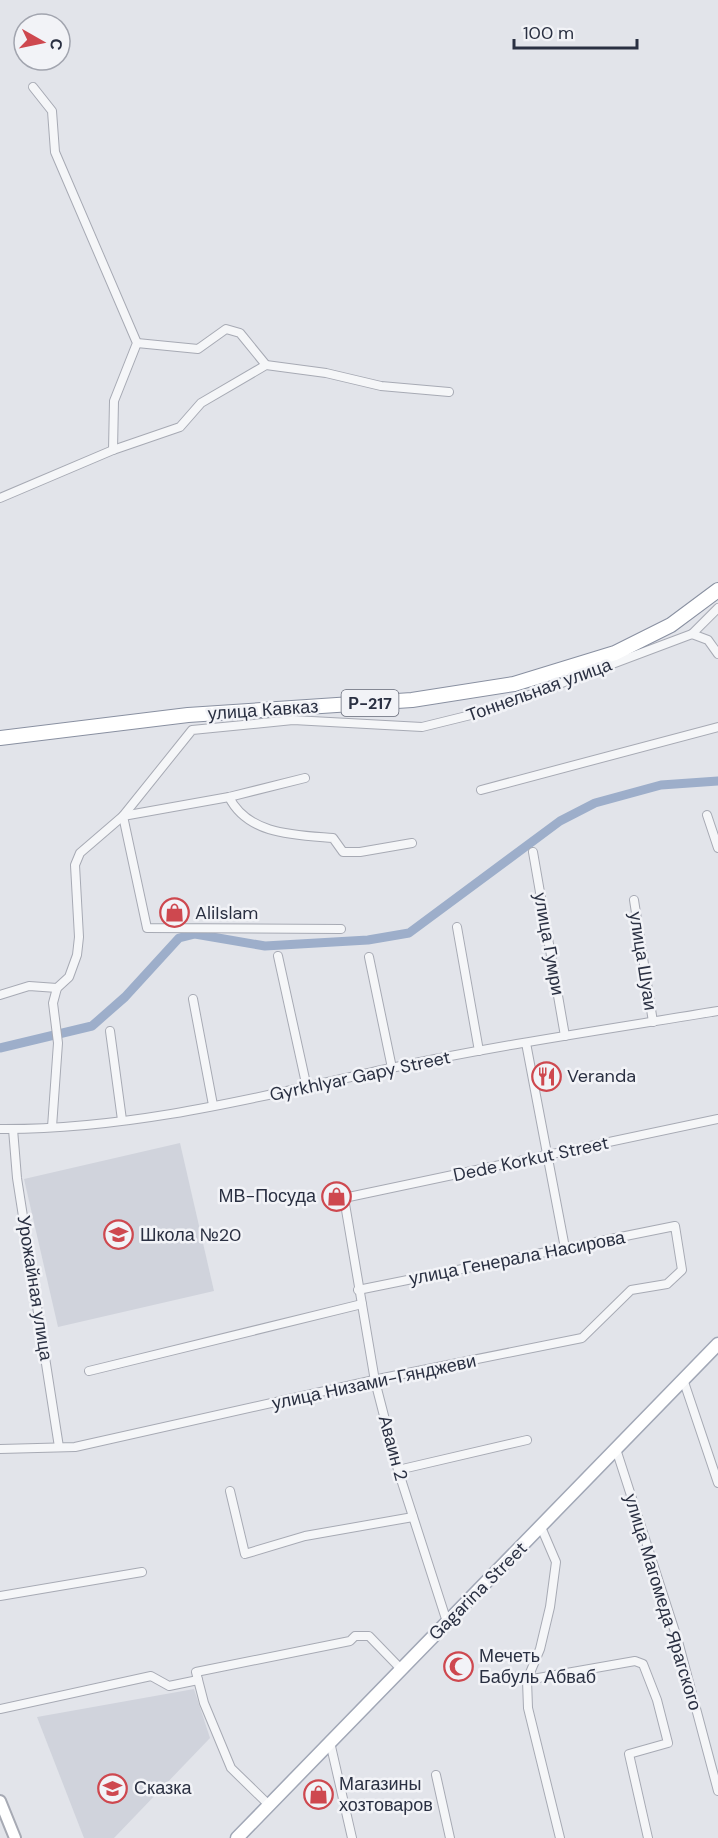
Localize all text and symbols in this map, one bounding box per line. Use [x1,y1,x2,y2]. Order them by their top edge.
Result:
north arrow [12,12,72,72]
scale bar [514,12,637,50]
text: 100 m [523,21,574,45]
text: С [45,37,68,52]
street label: Тоннельная улица [463,652,616,727]
road number: Р-217 [342,690,398,716]
street label: улица Кавказ [207,694,319,726]
street label: улица Гумри [528,891,570,997]
shop icon: AliIslam [158,897,190,929]
place label: AliIslam [195,901,258,925]
street label: улица Шуаи [623,910,663,1012]
street label: Gyrkhlyar Gapy Street [267,1045,453,1107]
restaurant icon: Veranda [530,1060,562,1092]
place label: Veranda [567,1064,636,1088]
street label: Dede Korkut Street [451,1131,611,1187]
shop icon: МВ-Посуда [321,1180,353,1212]
place label: МВ-Посуда [218,1184,317,1208]
street label: Урожайная улица [12,1214,58,1363]
school or university icon: Школа №20 [103,1219,135,1251]
place label: Школа №20 [140,1223,241,1247]
street label: улица Генерала Насирова [407,1225,628,1291]
street label: улица Низами-Гянджеви [270,1349,478,1415]
street label: Аваин 2 [373,1413,413,1483]
street label: улица Магомеда Ярагского [619,1491,707,1713]
street label: Gagarina Street [423,1536,533,1646]
place label: Мечеть Бабуль Абваб [479,1644,596,1689]
mosque icon: Мечеть Бабуль Абваб [442,1650,474,1682]
school or university icon: Сказка [97,1772,129,1804]
place label: Магазины хозтоваров [339,1772,433,1817]
place label: Сказка [134,1776,193,1800]
shop icon: Магазины хозтоваров [302,1778,334,1810]

